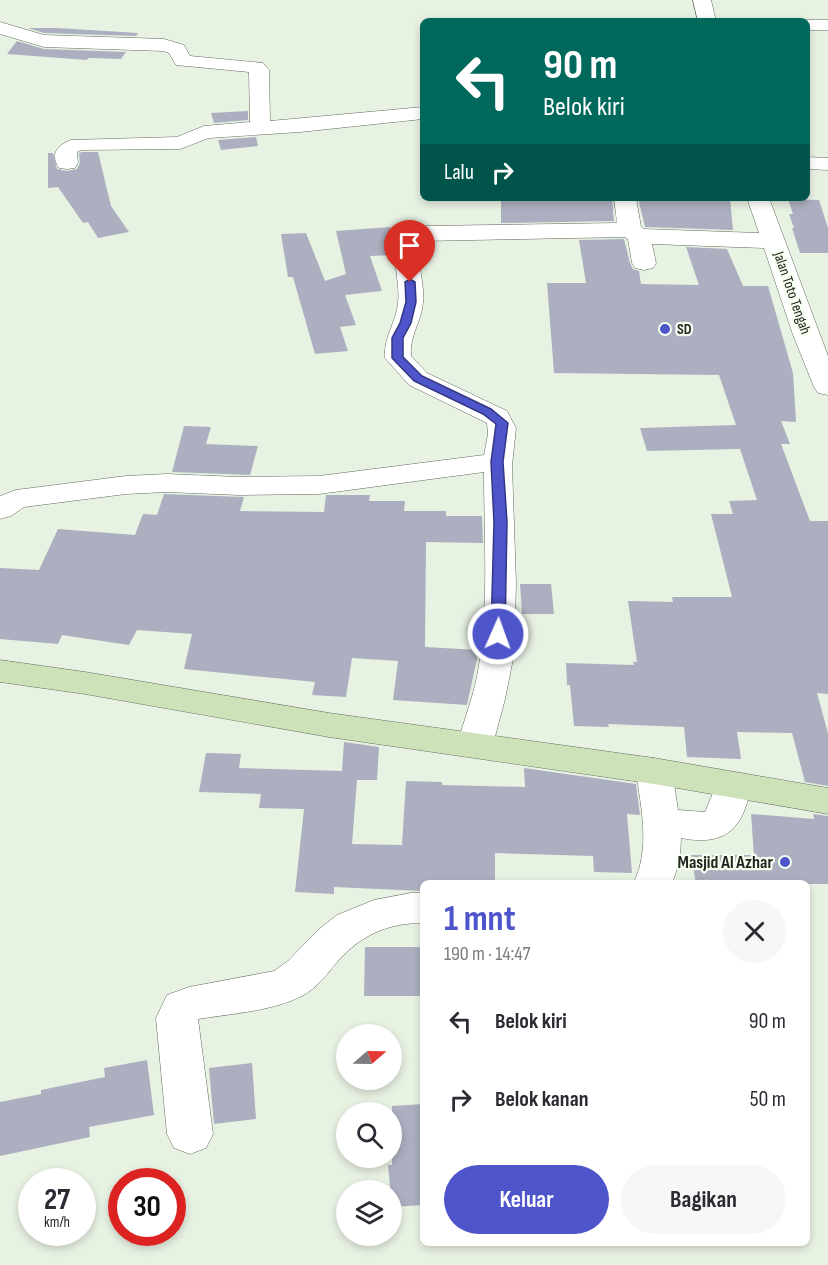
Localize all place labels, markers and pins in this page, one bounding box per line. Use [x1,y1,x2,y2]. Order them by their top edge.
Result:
pin [384,220,435,282]
place label: SD [677,320,692,339]
marker: SD [658,322,672,336]
place label: Masjid Al Azhar [678,852,773,873]
marker: Masjid Al Azhar [778,855,792,869]

